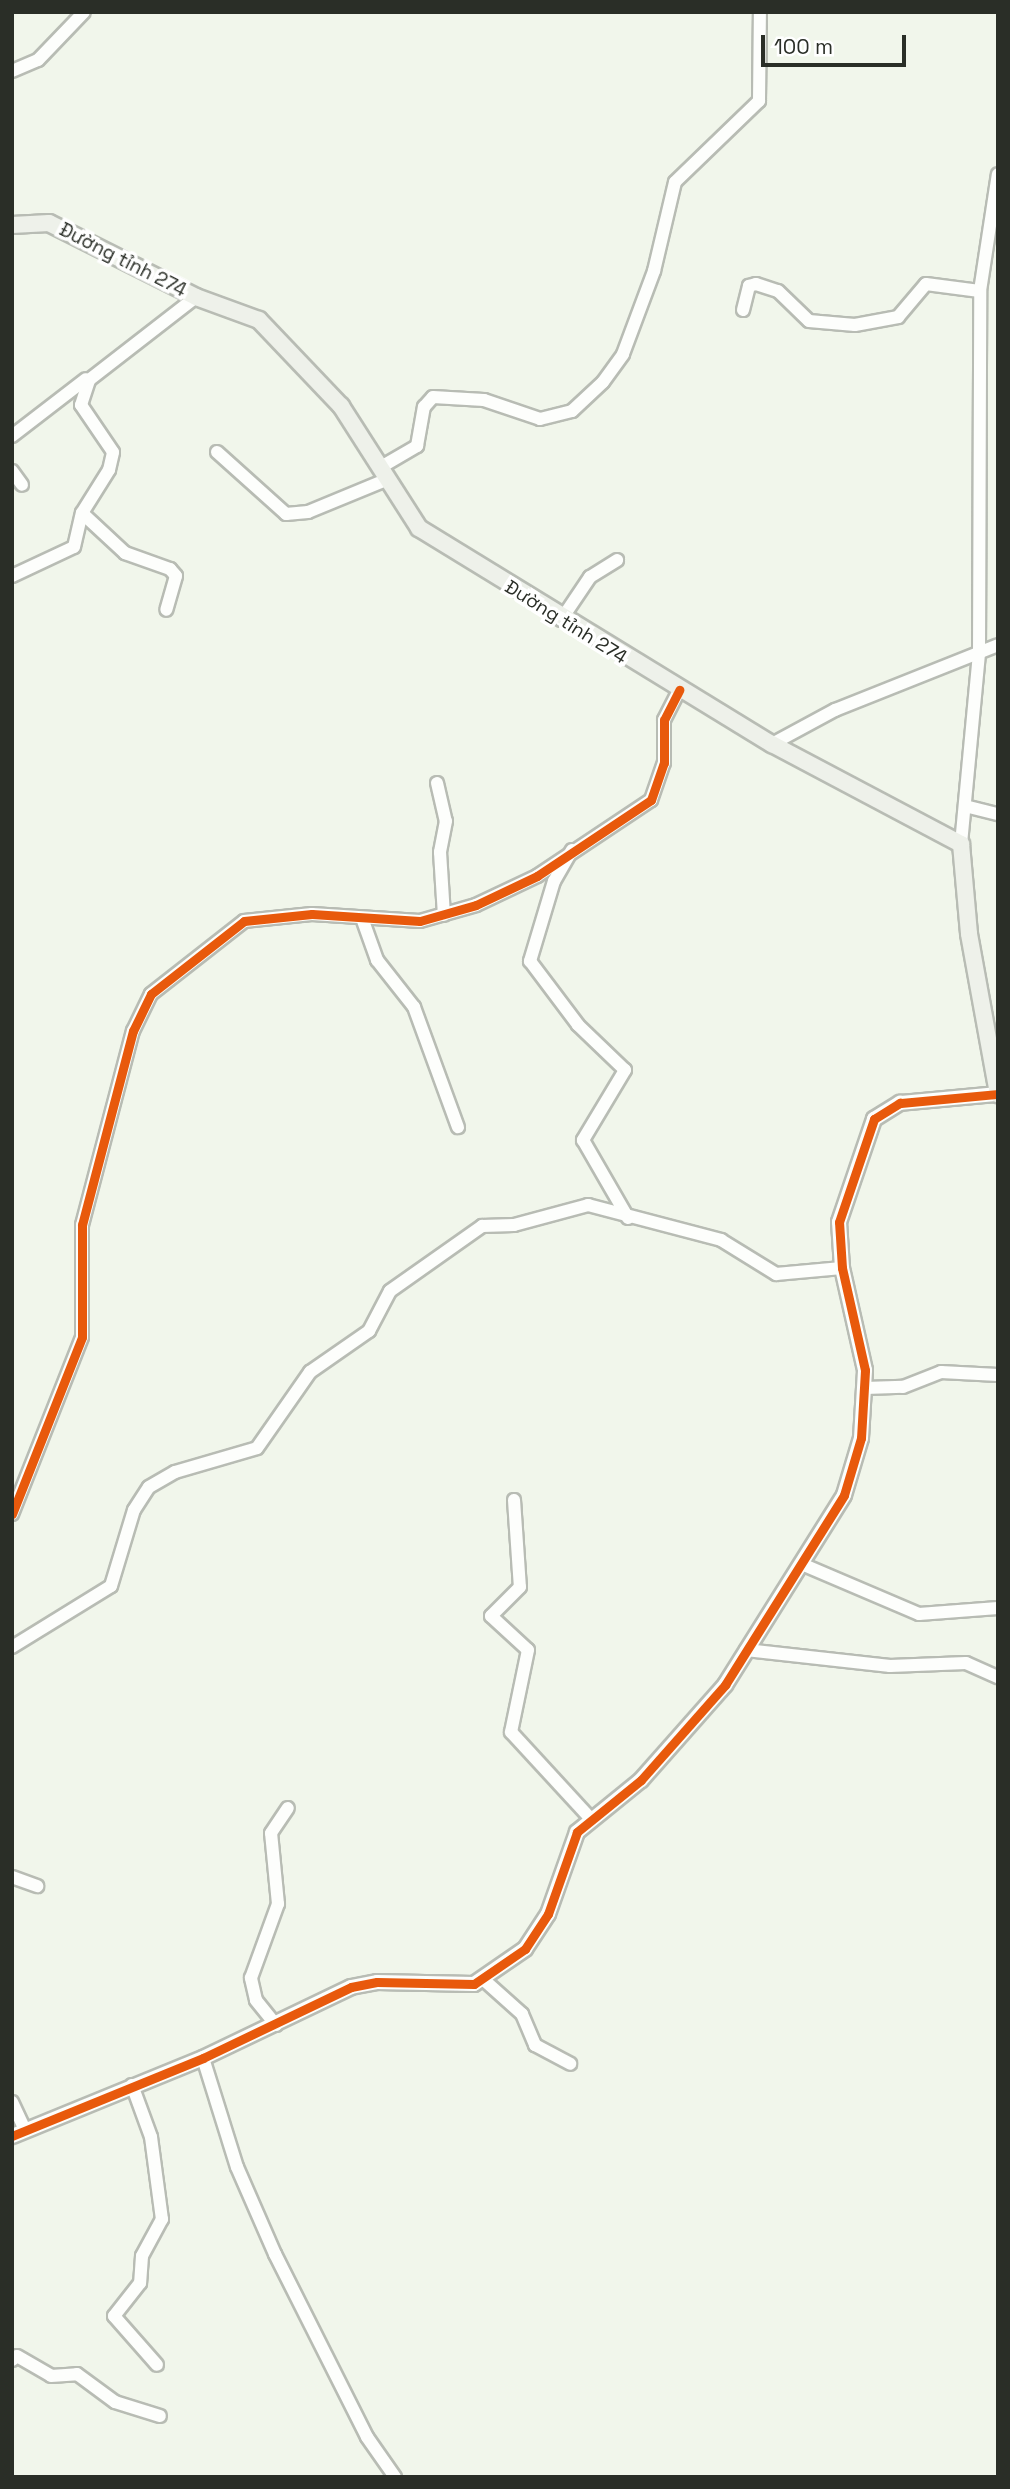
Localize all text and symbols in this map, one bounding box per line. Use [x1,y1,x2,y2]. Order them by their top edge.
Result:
scale bar [765,21,910,65]
text: 100 m [774,33,833,60]
street label: Đường tỉnh 274 [56,218,190,302]
street label: Đường tỉnh 274 [501,575,631,669]

